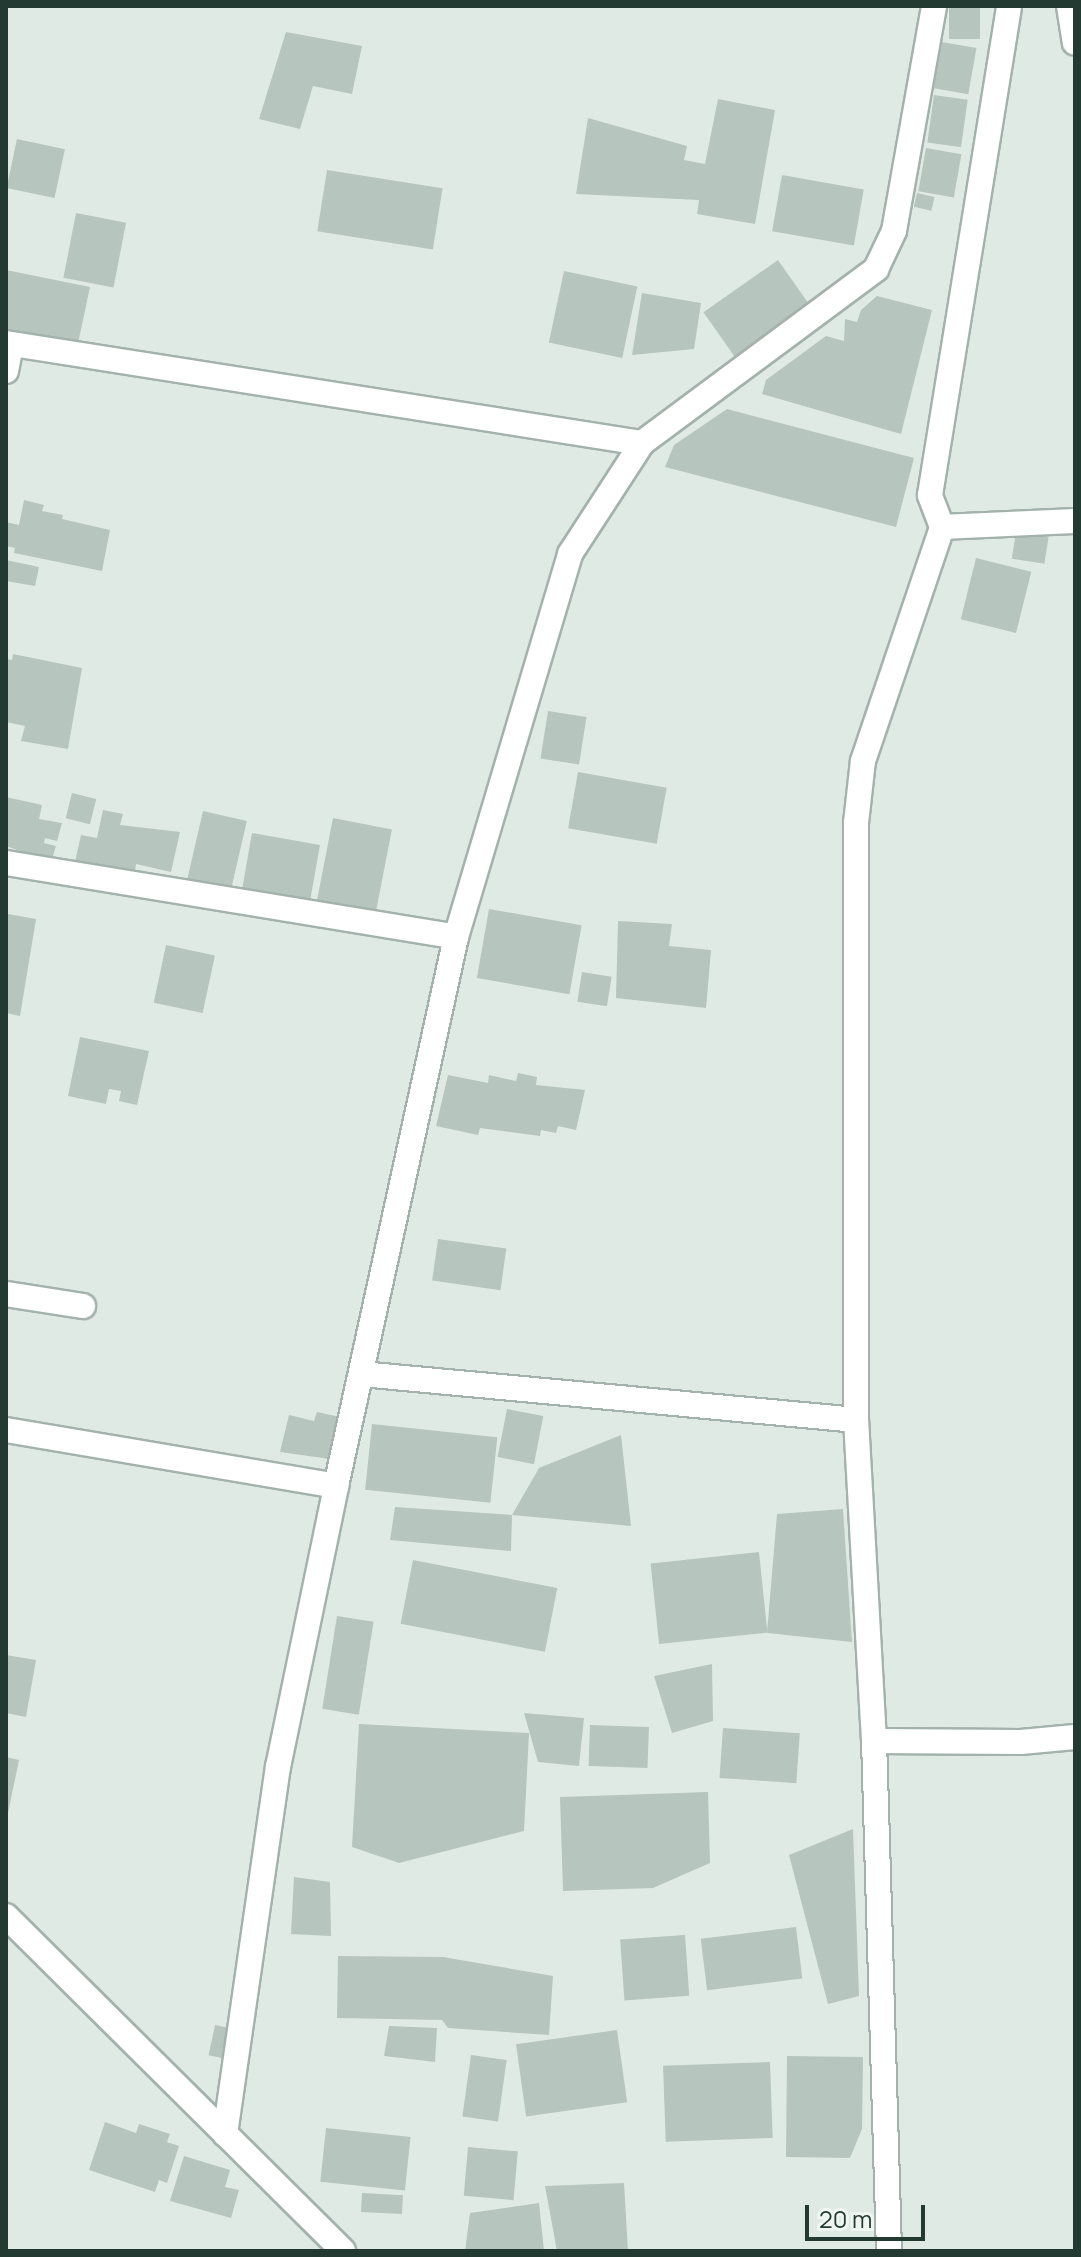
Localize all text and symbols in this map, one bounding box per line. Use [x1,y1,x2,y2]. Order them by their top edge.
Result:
scale bar [809,2189,929,2239]
text: 20 m [819,2202,872,2235]

